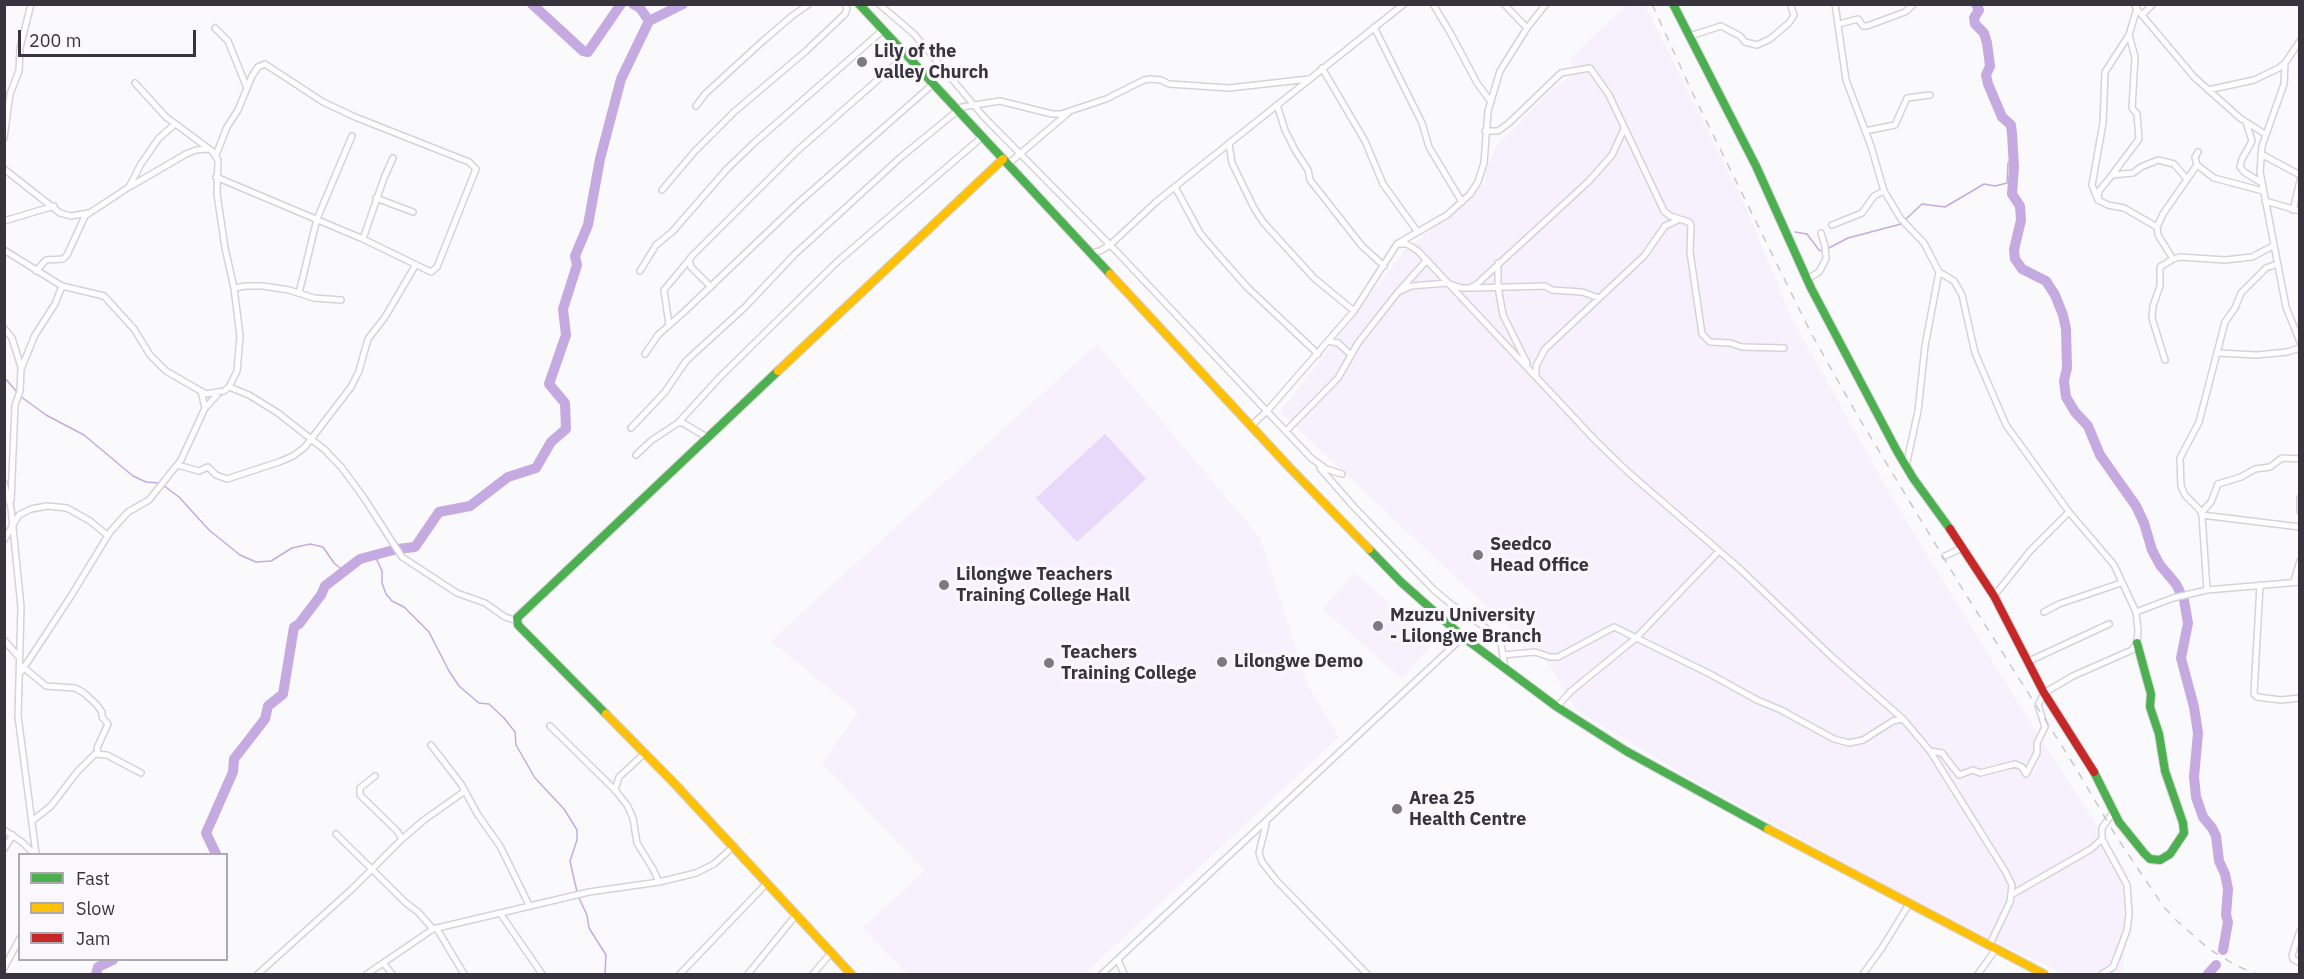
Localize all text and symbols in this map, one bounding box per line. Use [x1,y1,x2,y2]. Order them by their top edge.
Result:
scale bar [21,18,200,56]
text: 200 m [29,29,81,52]
place label: Lily of the valley Church [874,41,989,84]
marker: Lily of the valley Church [855,55,869,69]
place label: Seedco Head Office [1490,534,1589,576]
marker: Seedco Head Office [1471,548,1485,562]
place label: Lilongwe Teachers Training College Hall [956,564,1130,606]
marker: Lilongwe Teachers Training College Hall [937,578,951,592]
place label: Mzuzu University - Lilongwe Branch [1390,605,1542,648]
marker: Mzuzu University - Lilongwe Branch [1371,619,1385,633]
place label: Teachers Training College [1061,642,1197,684]
place label: Lilongwe Demo [1234,651,1363,673]
marker: Lilongwe Demo [1215,655,1229,669]
marker: Teachers Training College [1042,656,1056,670]
place label: Area 25 Health Centre [1409,788,1526,830]
marker: Area 25 Health Centre [1390,802,1404,816]
legend [18,853,228,961]
text: Fast [76,867,110,890]
text: Slow [76,897,115,920]
text: Jam [76,927,111,950]

